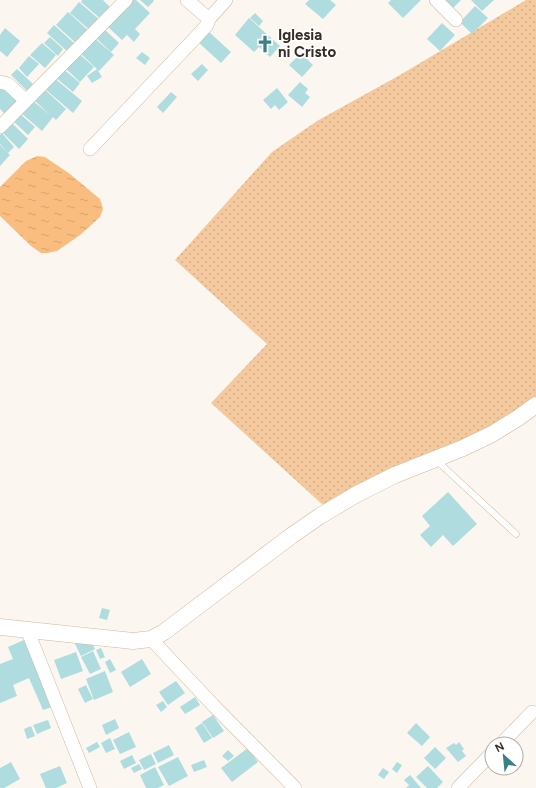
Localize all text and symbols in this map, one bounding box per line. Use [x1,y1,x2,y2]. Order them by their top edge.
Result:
place label: Iglesia ni Cristo [278,26,336,61]
church icon: Iglesia ni Cristo [255,34,275,54]
north arrow [484,736,524,776]
text: N [493,740,506,755]

